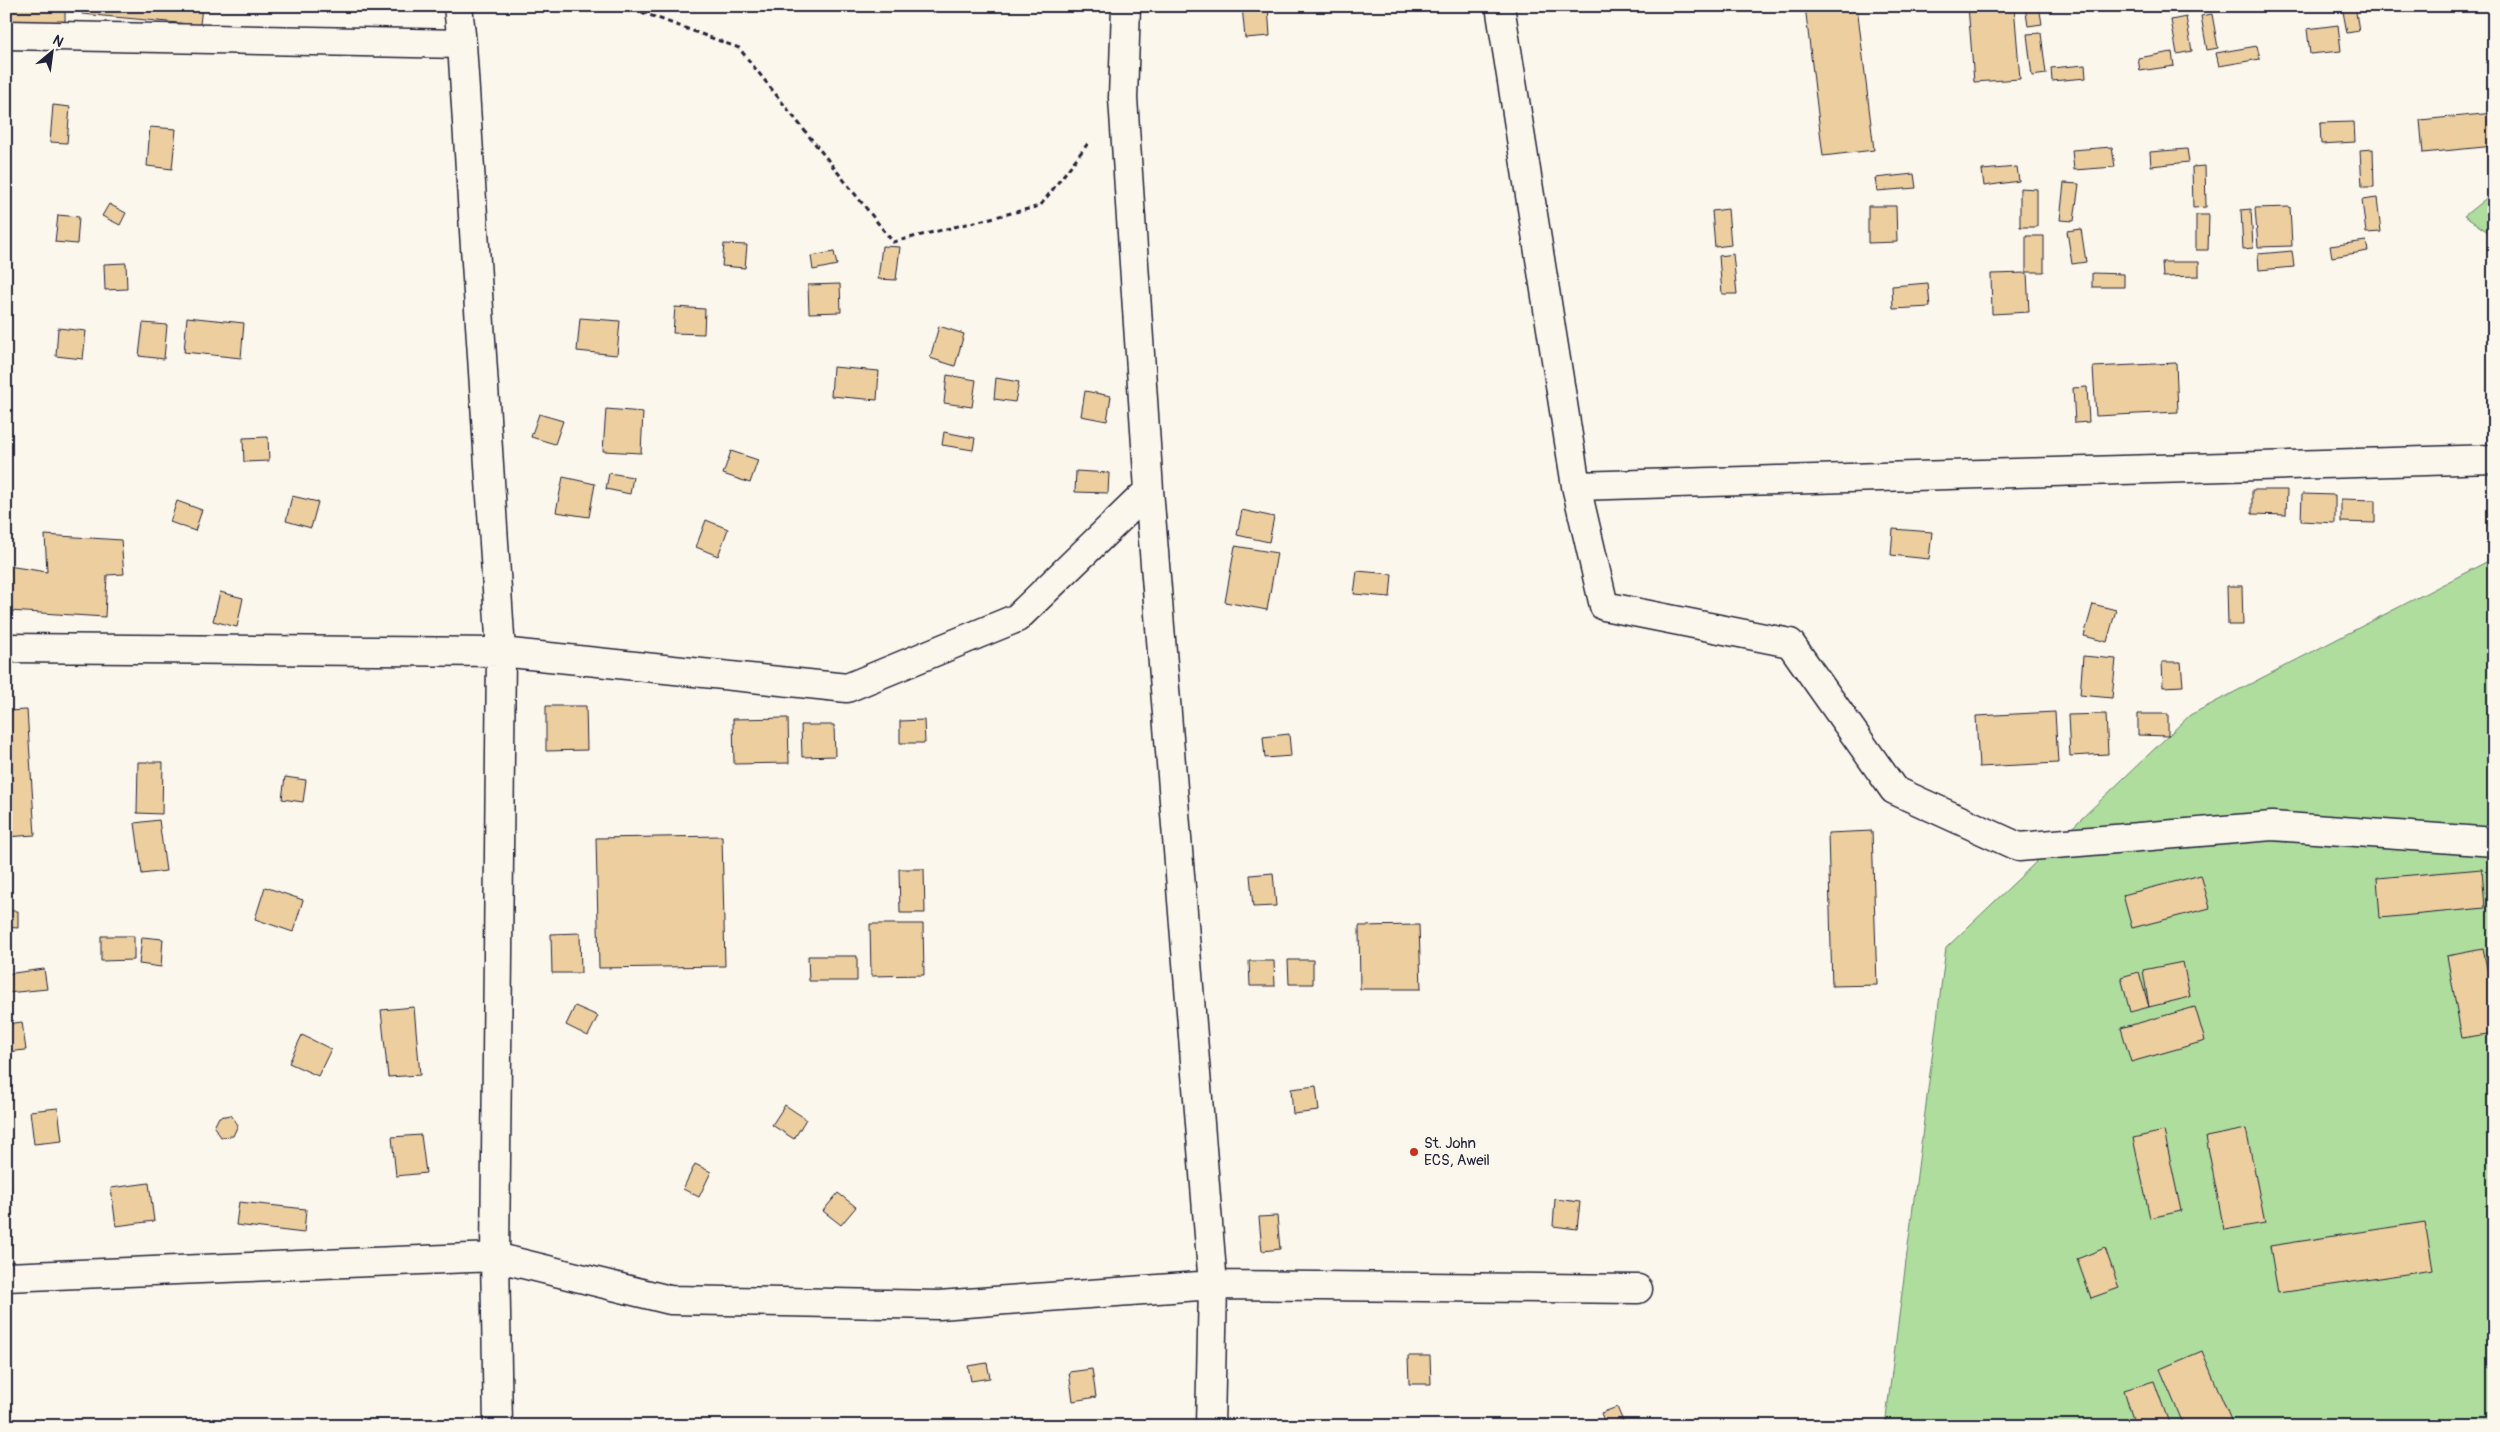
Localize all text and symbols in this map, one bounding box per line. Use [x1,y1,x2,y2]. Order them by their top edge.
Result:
north arrow [28,28,78,78]
text: N [50,31,66,51]
place label: St. John ECS, Aweil [1424,1134,1490,1170]
marker: St. John ECS, Aweil [1408,1146,1420,1158]

